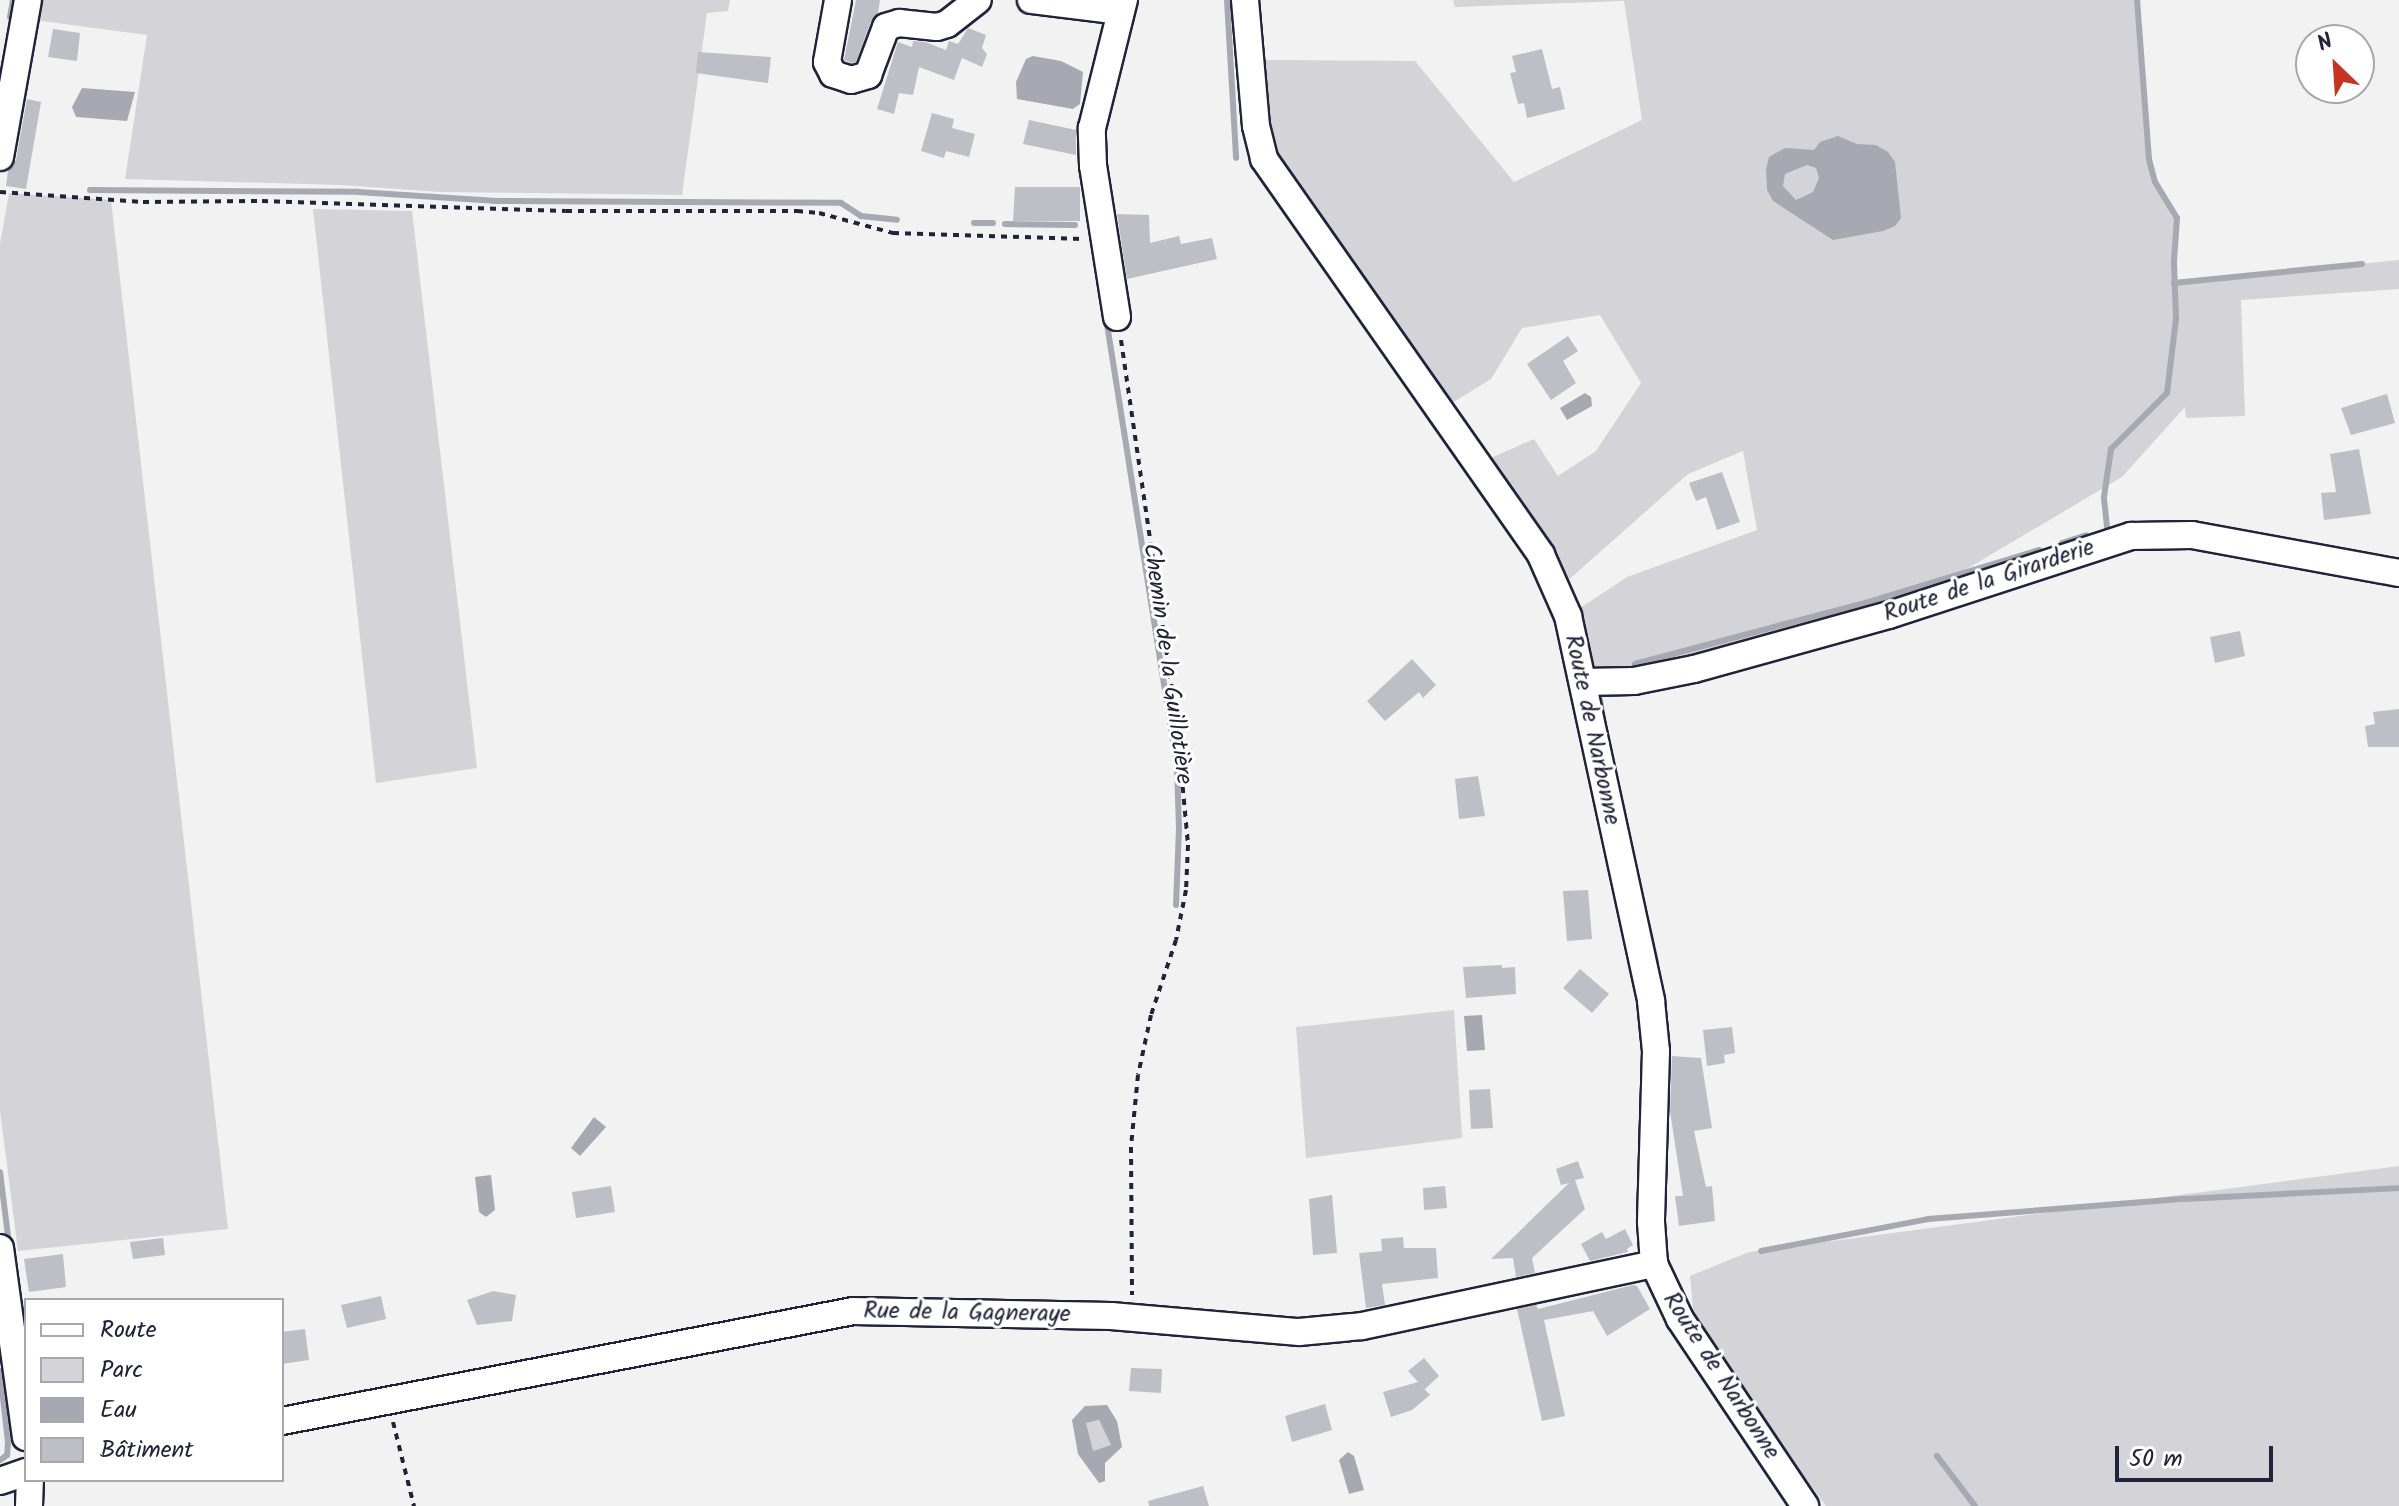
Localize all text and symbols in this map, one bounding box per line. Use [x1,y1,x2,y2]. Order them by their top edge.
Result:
north arrow [2295,24,2375,104]
text: N [2312,25,2339,62]
street label: Route de la Girarderie [1880,533,2098,629]
street label: Chemin de la Guillotière [1136,542,1198,786]
street label: Route de Narbonne [1558,632,1626,828]
street label: Route de Narbonne [1656,1287,1786,1465]
street label: Rue de la Gagneraye [863,1297,1071,1329]
legend [24,1298,284,1482]
text: Route [100,1311,157,1350]
text: Parc [100,1351,143,1390]
text: Eau [100,1391,137,1430]
scale bar [2119,1430,2277,1480]
text: Bâtiment [100,1431,194,1470]
text: 50 m [2129,1440,2183,1479]

